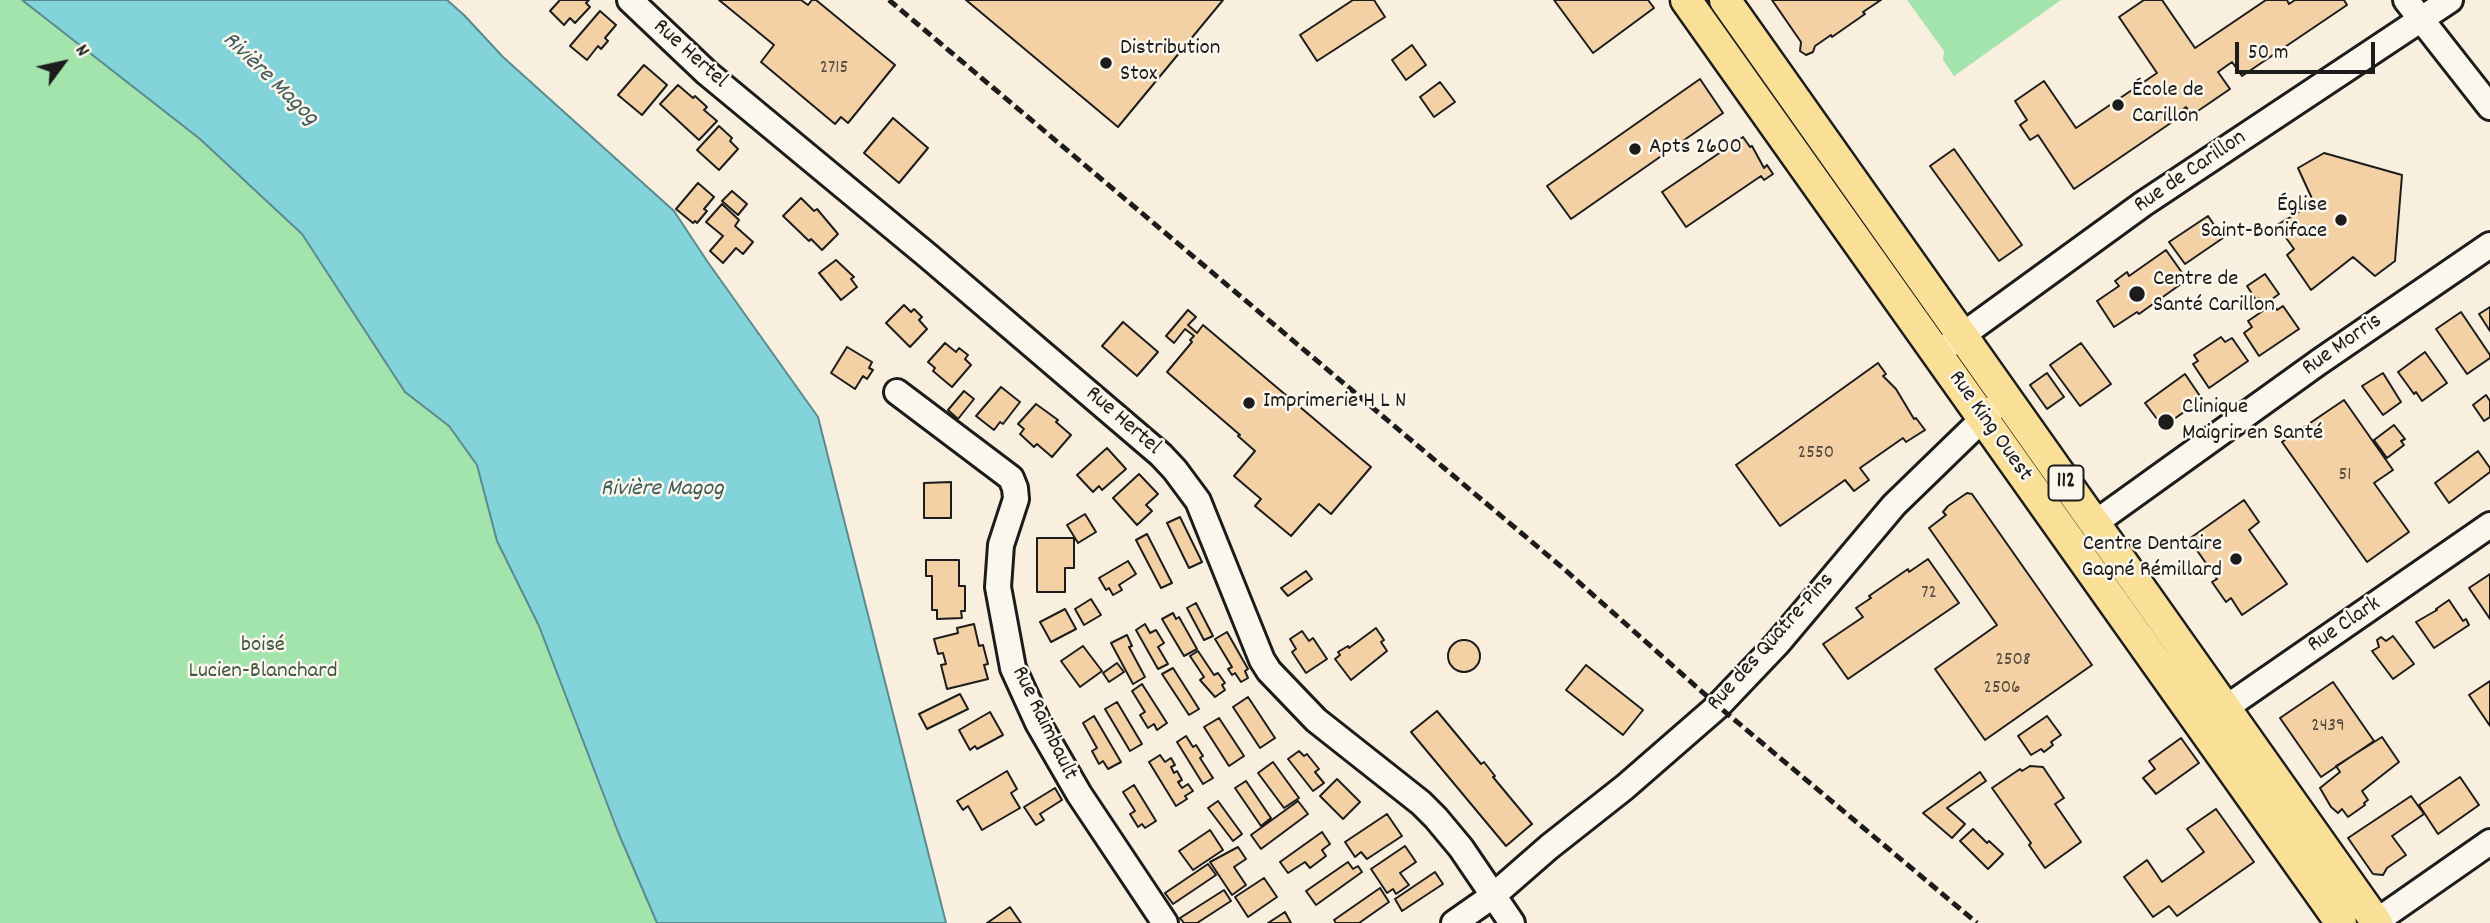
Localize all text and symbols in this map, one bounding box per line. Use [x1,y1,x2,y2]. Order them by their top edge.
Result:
street label: Rue Hertel [646,14,732,96]
water label: Rivière Magog [215,27,323,133]
north arrow [28,28,98,98]
scale bar [2238,28,2378,72]
place label: Distribution Stox [1120,36,1220,90]
text: 50 m [2248,39,2288,69]
text: N [67,40,95,63]
marker: Distribution Stox [1098,55,1114,71]
house number: 2715 [820,58,848,80]
place label: École de Carillon [2132,78,2204,132]
marker: École de Carillon [2110,97,2126,113]
street label: Rue de Carillon [2130,125,2252,221]
place label: Apts 2600 [1649,135,1742,163]
marker: Apts 2600 [1627,141,1643,157]
place label: Église Saint-Boniface [2201,193,2327,247]
marker: Église Saint-Boniface [2333,212,2349,228]
place label: Centre de Santé Carillon [2153,267,2275,321]
marker: Centre de Santé Carillon [2127,284,2147,304]
street label: Rue Morris [2298,309,2388,383]
street label: Rue King Ouest [1941,366,2037,488]
street label: Rue Hertel [1079,382,1165,462]
place label: Imprimerie H L N [1263,389,1406,417]
marker: Imprimerie H L N [1241,395,1257,411]
place label: Clinique Maigrir en Santé [2182,395,2323,449]
marker: Clinique Maigrir en Santé [2156,412,2176,432]
house number: 2550 [1798,443,1834,465]
house number: 51 [2339,465,2351,487]
road number: 112 [2048,466,2084,500]
water label: Rivière Magog [601,477,723,505]
place label: Centre Dentaire Gagné Rémillard [2082,532,2222,586]
marker: Centre Dentaire Gagné Rémillard [2228,551,2244,567]
street label: Rue des Quatre-Pins [1703,568,1841,718]
house number: 72 [1921,583,1937,605]
street label: Rue Clark [2303,592,2387,660]
park label: boisé Lucien-Blanchard [188,633,338,687]
house number: 2508 [1995,650,2031,672]
street label: Rue Raimbault [1004,663,1082,785]
house number: 2506 [1984,678,2020,700]
house number: 2439 [2311,716,2345,738]

